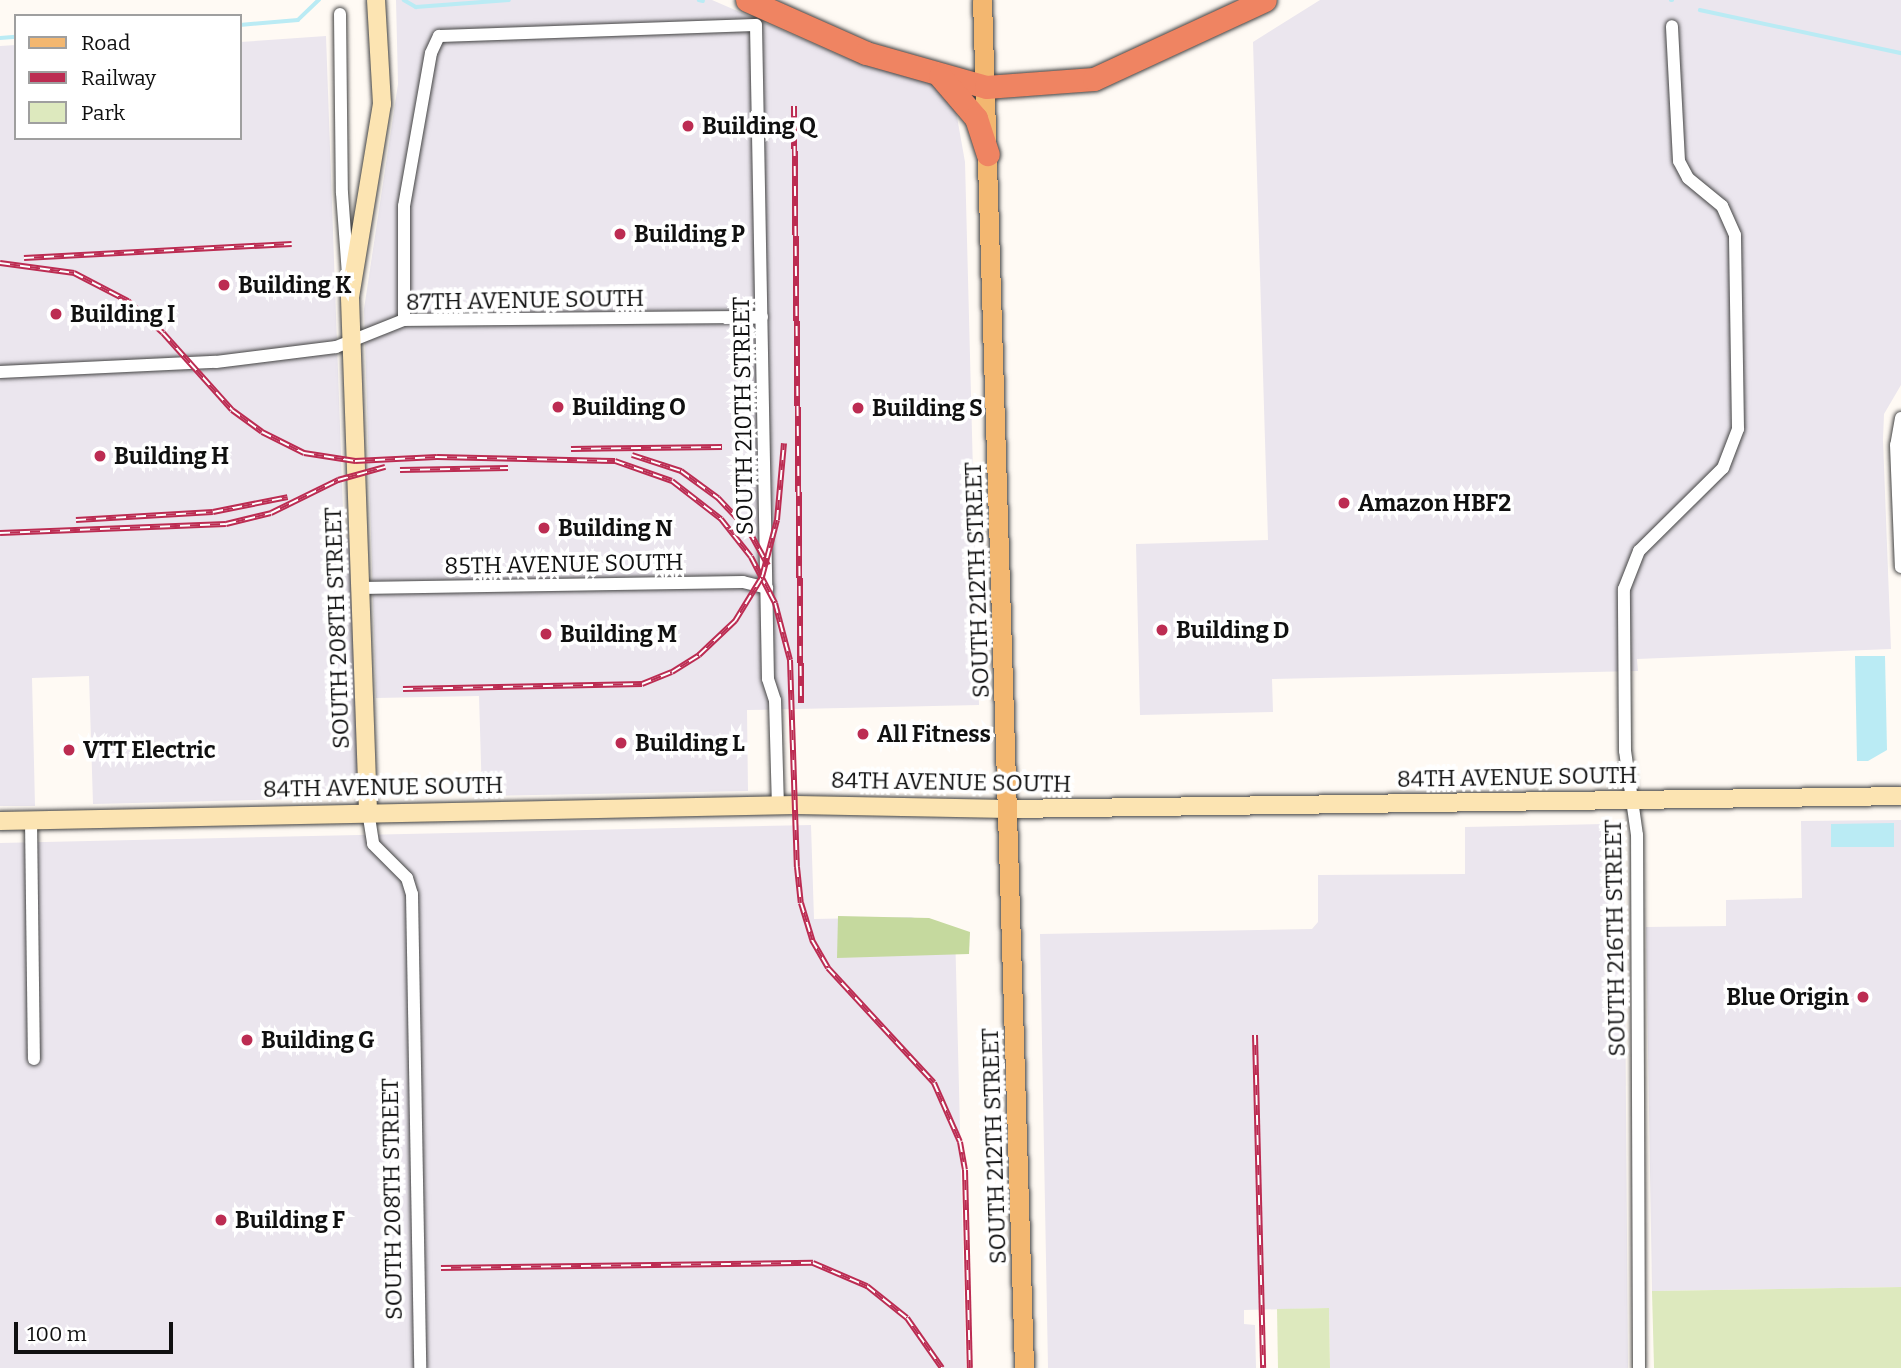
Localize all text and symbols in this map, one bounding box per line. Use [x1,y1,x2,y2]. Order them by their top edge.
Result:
legend [14,14,242,140]
text: Road [81,30,130,56]
text: Railway [81,65,156,91]
text: Park [81,100,125,126]
place label: Building Q [702,112,816,140]
marker: Building Q [680,118,696,134]
place label: Building P [634,220,745,248]
marker: Building P [612,226,628,242]
place label: Building K [238,271,352,299]
marker: Building K [216,277,232,293]
street label: 87TH AVENUE SOUTH [406,284,644,316]
street label: SOUTH 210TH STREET [727,297,759,535]
place label: Building I [70,300,175,328]
marker: Building I [48,306,64,322]
place label: Building O [572,393,686,421]
place label: Building S [872,394,983,422]
marker: Building O [550,399,566,415]
marker: Building S [850,400,866,416]
place label: Building H [114,442,229,470]
marker: Building H [92,448,108,464]
street label: SOUTH 212TH STREET [959,461,995,699]
place label: Amazon HBF2 [1358,489,1511,517]
marker: Amazon HBF2 [1336,495,1352,511]
street label: SOUTH 208TH STREET [319,507,355,749]
place label: Building N [558,514,673,542]
marker: Building N [536,520,552,536]
street label: 85TH AVENUE SOUTH [444,548,684,580]
place label: Building D [1176,616,1289,644]
place label: Building M [560,620,677,648]
marker: Building D [1154,622,1170,638]
marker: Building M [538,626,554,642]
place label: All Fitness [877,720,991,748]
marker: All Fitness [855,726,871,742]
place label: Building L [635,729,745,757]
marker: Building L [613,735,629,751]
place label: VTT Electric [83,736,216,764]
marker: VTT Electric [61,742,77,758]
street label: 84TH AVENUE SOUTH [1397,761,1637,793]
street label: 84TH AVENUE SOUTH [831,766,1071,798]
street label: 84TH AVENUE SOUTH [263,771,503,803]
street label: SOUTH 216TH STREET [1599,819,1631,1057]
place label: Blue Origin [1726,983,1849,1011]
marker: Blue Origin [1855,989,1871,1005]
place label: Building G [261,1026,374,1054]
street label: SOUTH 212TH STREET [976,1027,1012,1265]
marker: Building G [239,1032,255,1048]
street label: SOUTH 208TH STREET [376,1078,408,1320]
place label: Building F [235,1206,345,1234]
marker: Building F [213,1212,229,1228]
scale bar [18,1308,177,1352]
text: 100 m [27,1321,87,1347]

